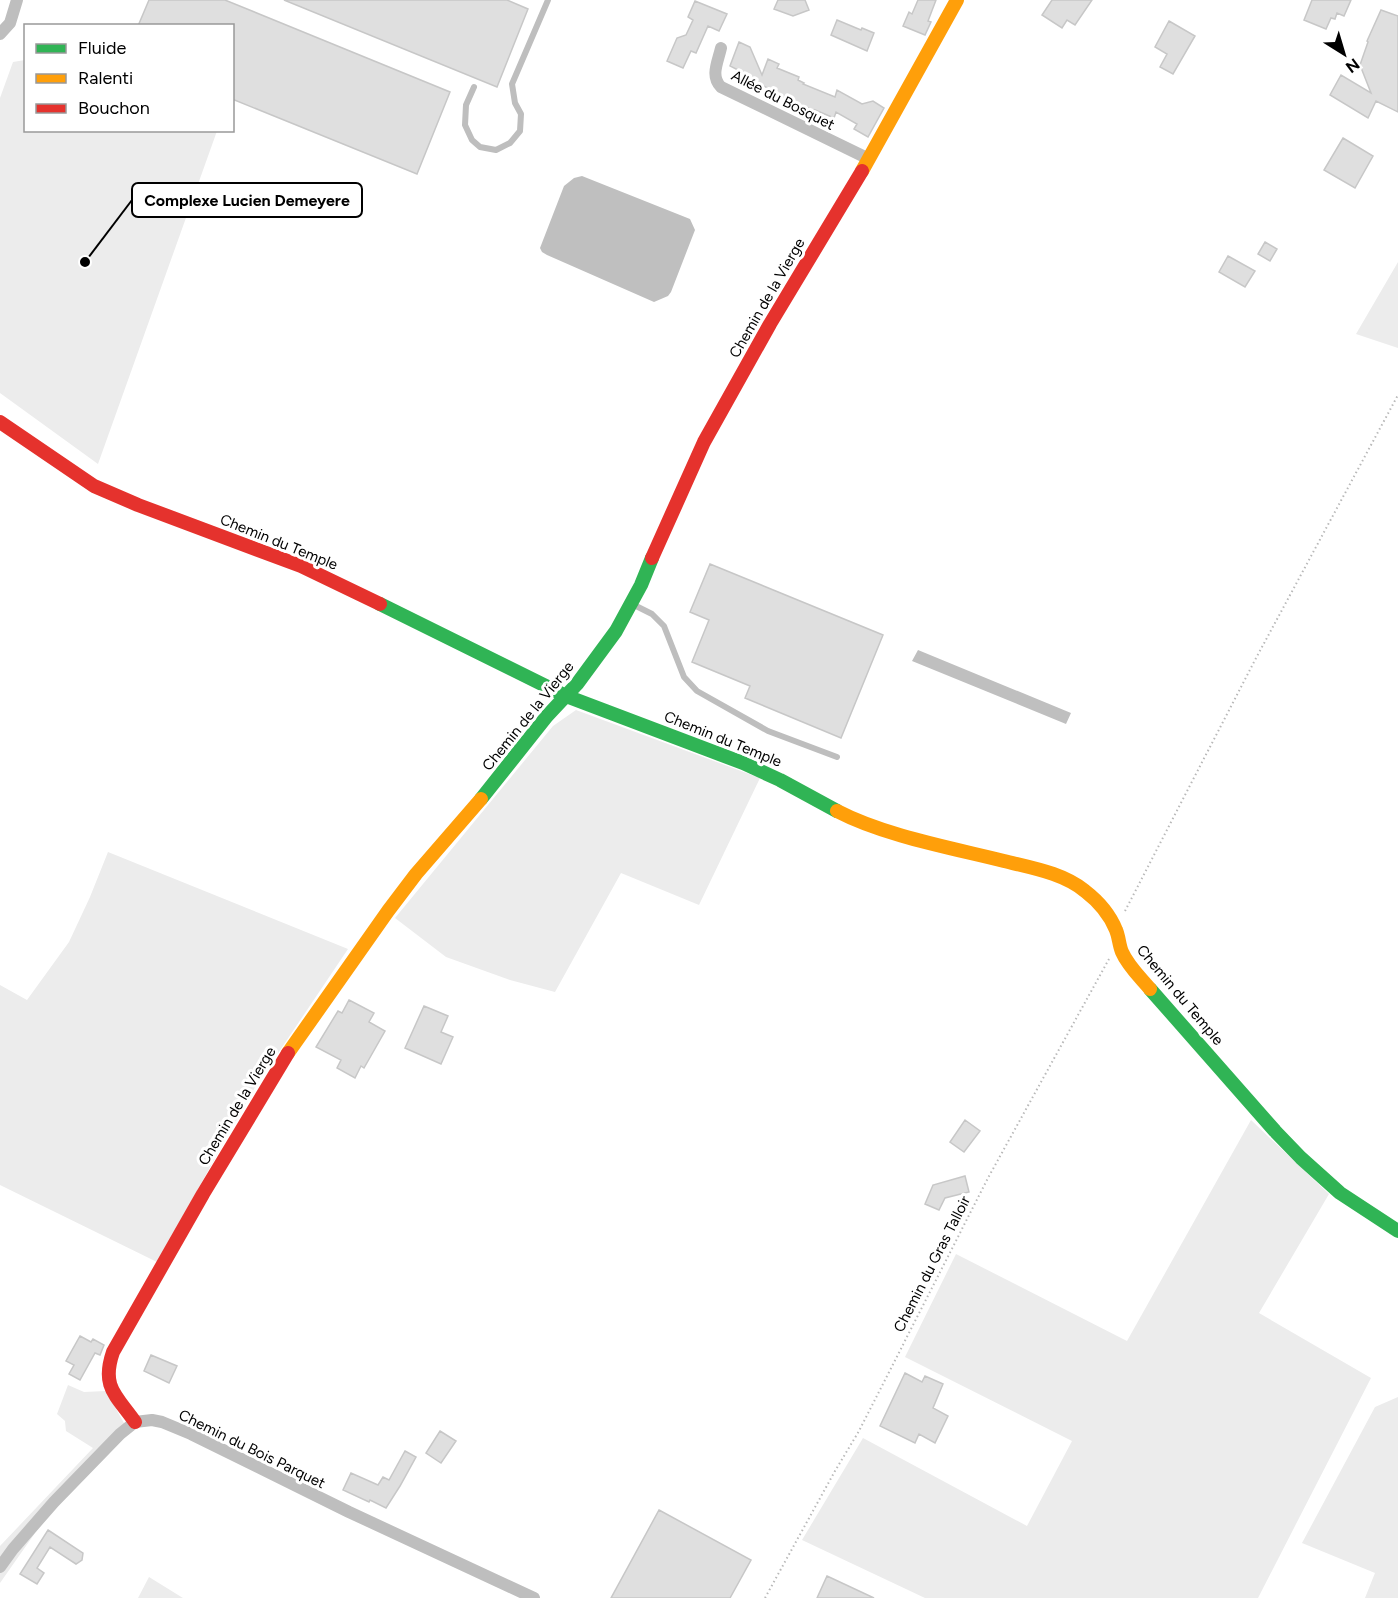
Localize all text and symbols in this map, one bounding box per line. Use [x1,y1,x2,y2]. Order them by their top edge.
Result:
legend [24,24,234,132]
north arrow [1314,24,1374,84]
text: Fluide [78,37,127,59]
text: N [1342,54,1363,77]
street label: Allée du Bosquet [728,66,838,134]
text: Ralenti [78,67,133,89]
text: Bouchon [78,97,150,119]
callout: Complexe Lucien Demeyere [132,183,362,217]
text: Complexe Lucien Demeyere [144,191,350,210]
street label: Chemin de la Vierge [725,235,809,361]
street label: Chemin du Temple [218,510,340,574]
street label: Chemin de la Vierge [478,658,578,774]
street label: Chemin du Temple [662,707,784,771]
street label: Chemin du Temple [1133,941,1227,1049]
street label: Chemin de la Vierge [194,1043,280,1169]
street label: Chemin du Gras Talloir [890,1193,974,1335]
street label: Chemin du Bois Parquet [176,1406,328,1492]

